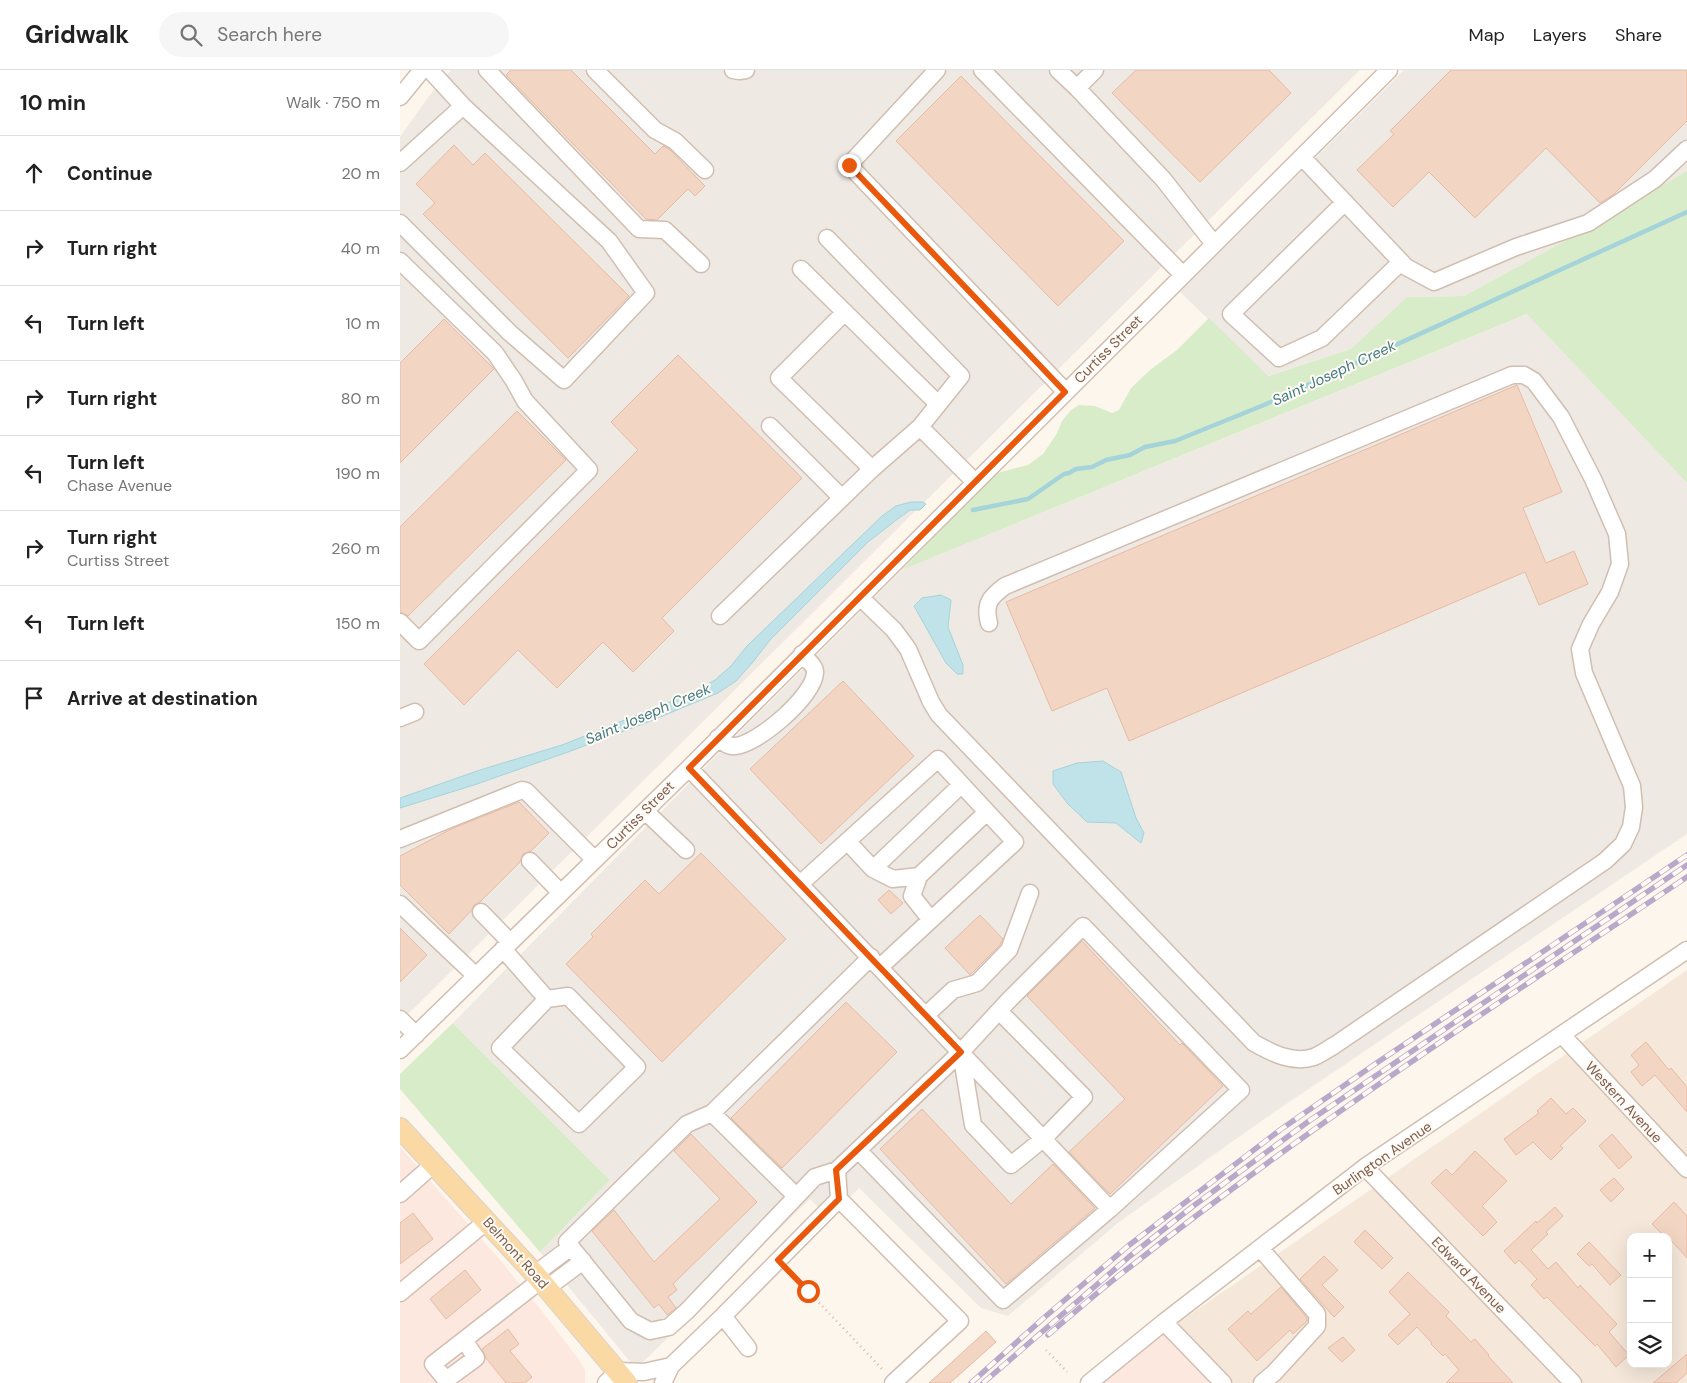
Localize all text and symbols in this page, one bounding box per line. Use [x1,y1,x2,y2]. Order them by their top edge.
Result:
search box [159,12,509,57]
text: Gridwalk [25,19,129,50]
icon: search [177,21,205,49]
text: Search here [217,22,322,47]
text: Map [1469,23,1505,47]
text: Layers [1533,23,1587,47]
text: Share [1615,23,1662,47]
text: 10 min [20,89,86,117]
text: Walk · 750 m [286,92,380,113]
route end [838,154,861,177]
icon: ahead [20,159,48,187]
text: Continue [67,161,153,186]
text: 20 m [341,163,380,184]
icon: right [20,234,48,262]
text: Turn right [67,236,157,261]
text: 40 m [341,238,380,259]
icon: left [20,309,48,337]
text: Turn left [67,311,145,336]
street label: Curtiss Street [1070,311,1146,387]
text: 10 m [346,313,380,334]
water label: Saint Joseph Creek [1269,335,1399,410]
icon: right [20,384,48,412]
text: Turn right [67,386,157,411]
text: 80 m [341,388,380,409]
text: Turn left [67,450,145,475]
icon: left [20,459,48,487]
text: 190 m [336,463,380,484]
text: Chase Avenue [67,475,172,496]
text: Turn right [67,525,157,550]
icon: right [20,534,48,562]
text: 260 m [331,538,380,559]
text: Curtiss Street [67,550,169,571]
icon: left [20,609,48,637]
text: Turn left [67,611,145,636]
text: 150 m [336,613,380,634]
water label: Saint Joseph Creek [582,678,714,749]
icon: arrive [20,684,48,712]
text: Arrive at destination [67,686,258,711]
street label: Curtiss Street [602,777,678,853]
street label: Western Avenue [1582,1057,1667,1147]
street label: Burlington Avenue [1329,1117,1435,1199]
street label: Belmont Road [479,1213,553,1293]
street label: Edward Avenue [1428,1233,1510,1317]
map controls [1627,1233,1672,1368]
button: + [1627,1233,1672,1278]
button: − [1627,1278,1672,1323]
route start [797,1280,820,1303]
button: layers [1627,1323,1672,1368]

